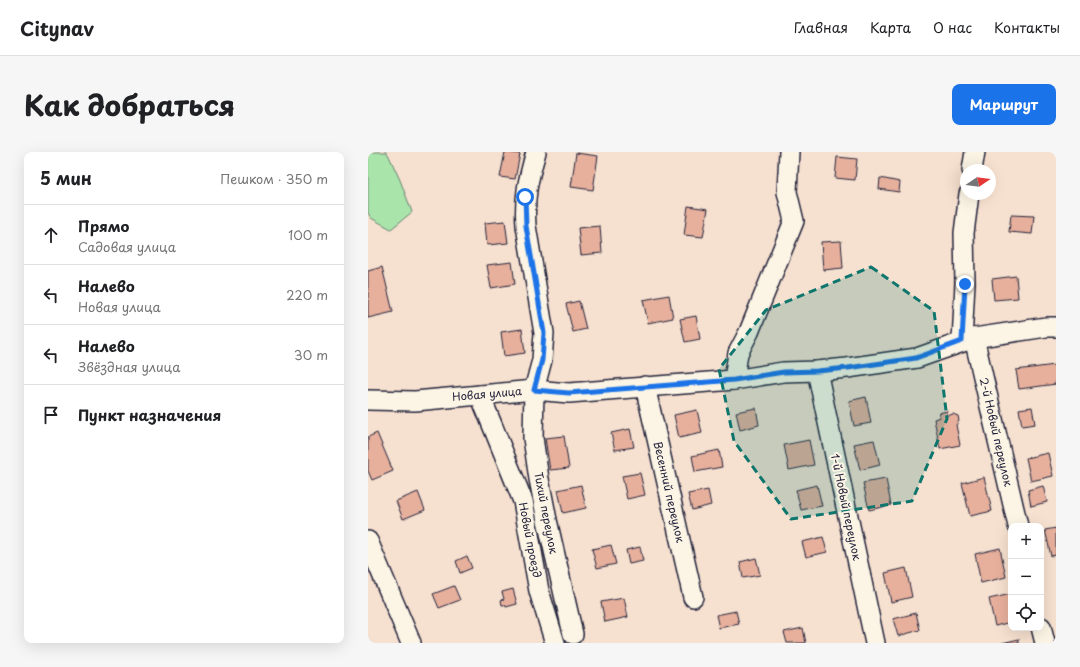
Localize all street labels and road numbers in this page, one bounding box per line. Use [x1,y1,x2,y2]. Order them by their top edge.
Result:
street label: 2-й Новый переулок [976,376,1017,488]
street label: Новая улица [451,382,523,405]
street label: Весенний переулок [650,440,690,545]
street label: 1-й Новый переулок [827,452,866,562]
street label: Тихий переулок [530,471,563,556]
street label: Новый проезд [515,501,546,579]

